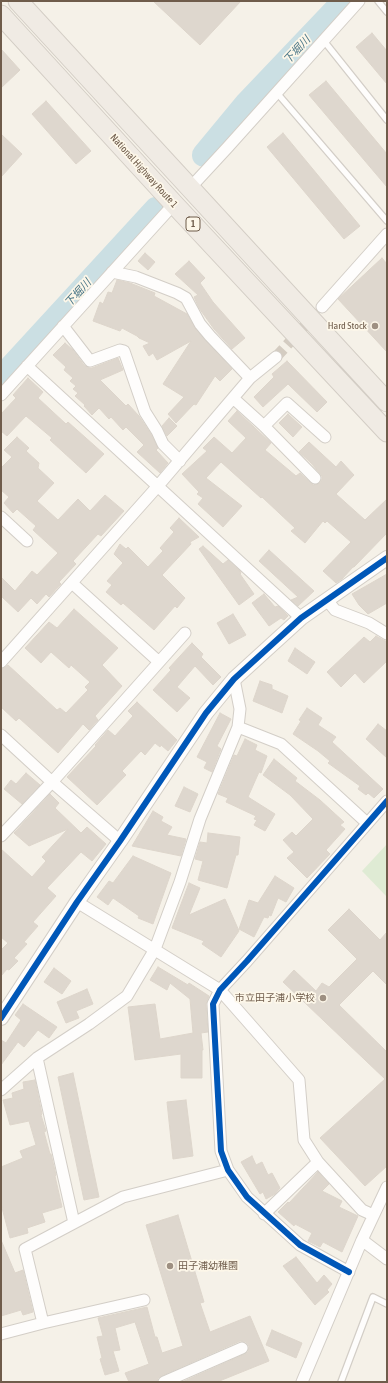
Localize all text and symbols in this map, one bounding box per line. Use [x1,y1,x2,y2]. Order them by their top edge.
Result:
water label: 下堀川 [281,33,313,67]
street label: National Highway Route 1 [108,132,180,210]
road number: 1 [186,217,200,231]
water label: 下堀川 [62,276,94,310]
place label: Hard Stock [328,320,367,332]
marker: Hard Stock [370,321,380,331]
place label: 市立田子浦小学校 [235,992,315,1004]
marker: 市立田子浦小学校 [318,993,328,1003]
place label: 田子浦幼稚園 [178,1260,238,1272]
marker: 田子浦幼稚園 [165,1261,175,1271]

